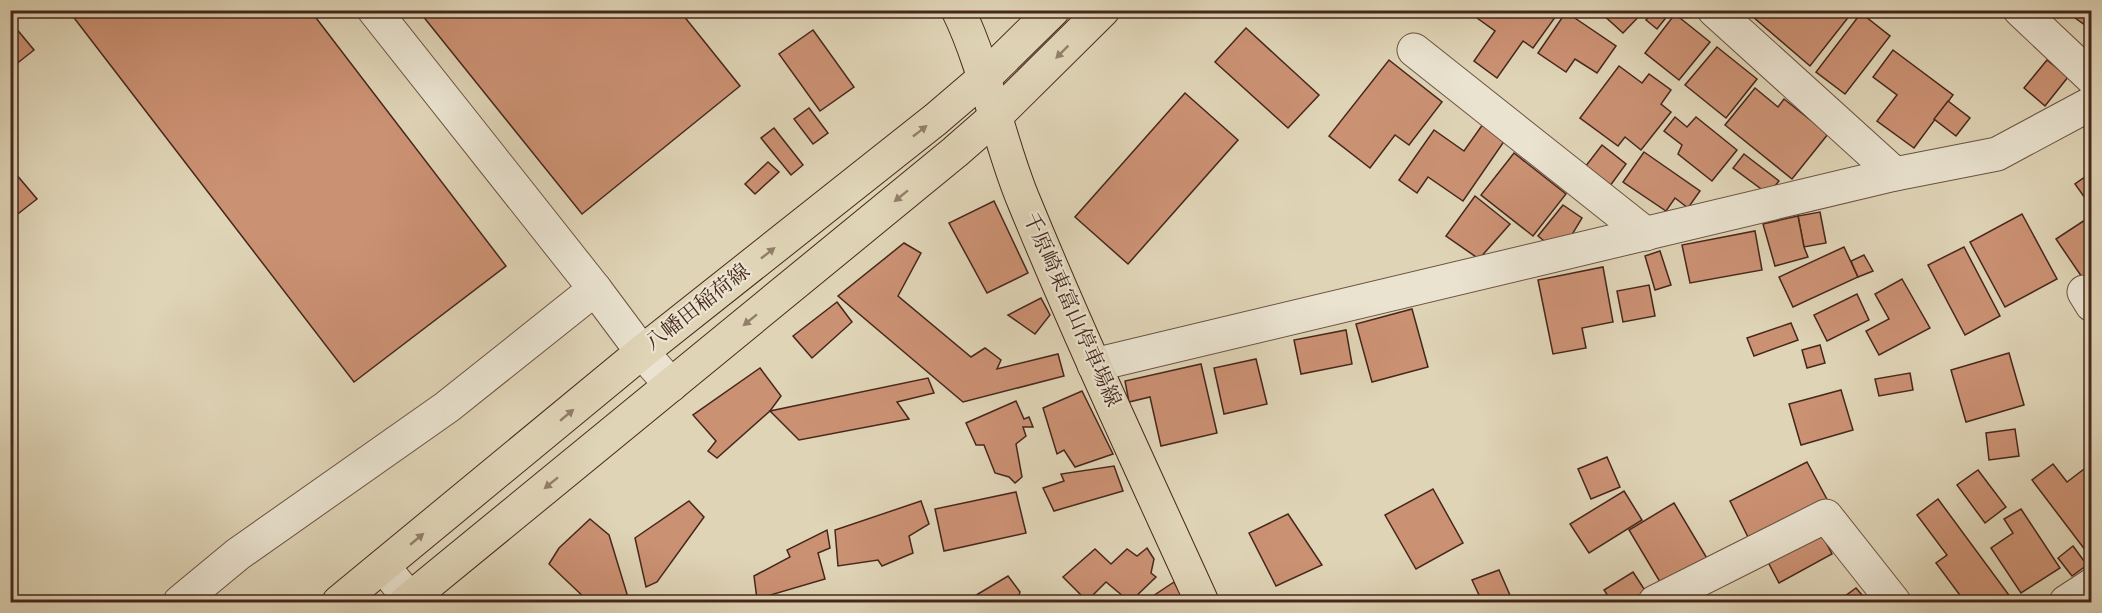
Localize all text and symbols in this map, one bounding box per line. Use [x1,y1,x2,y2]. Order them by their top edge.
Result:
one-way arrow [1055,44,1069,58]
one-way arrow [913,126,928,138]
one-way arrow [894,189,909,202]
street label: 千原崎東富山停車場線 [1015,208,1127,412]
one-way arrow [760,247,775,259]
street label: 八幡田稲荷線 [639,258,757,358]
one-way arrow [743,313,758,326]
one-way arrow [559,408,575,421]
one-way arrow [543,477,559,490]
one-way arrow [409,533,424,545]

